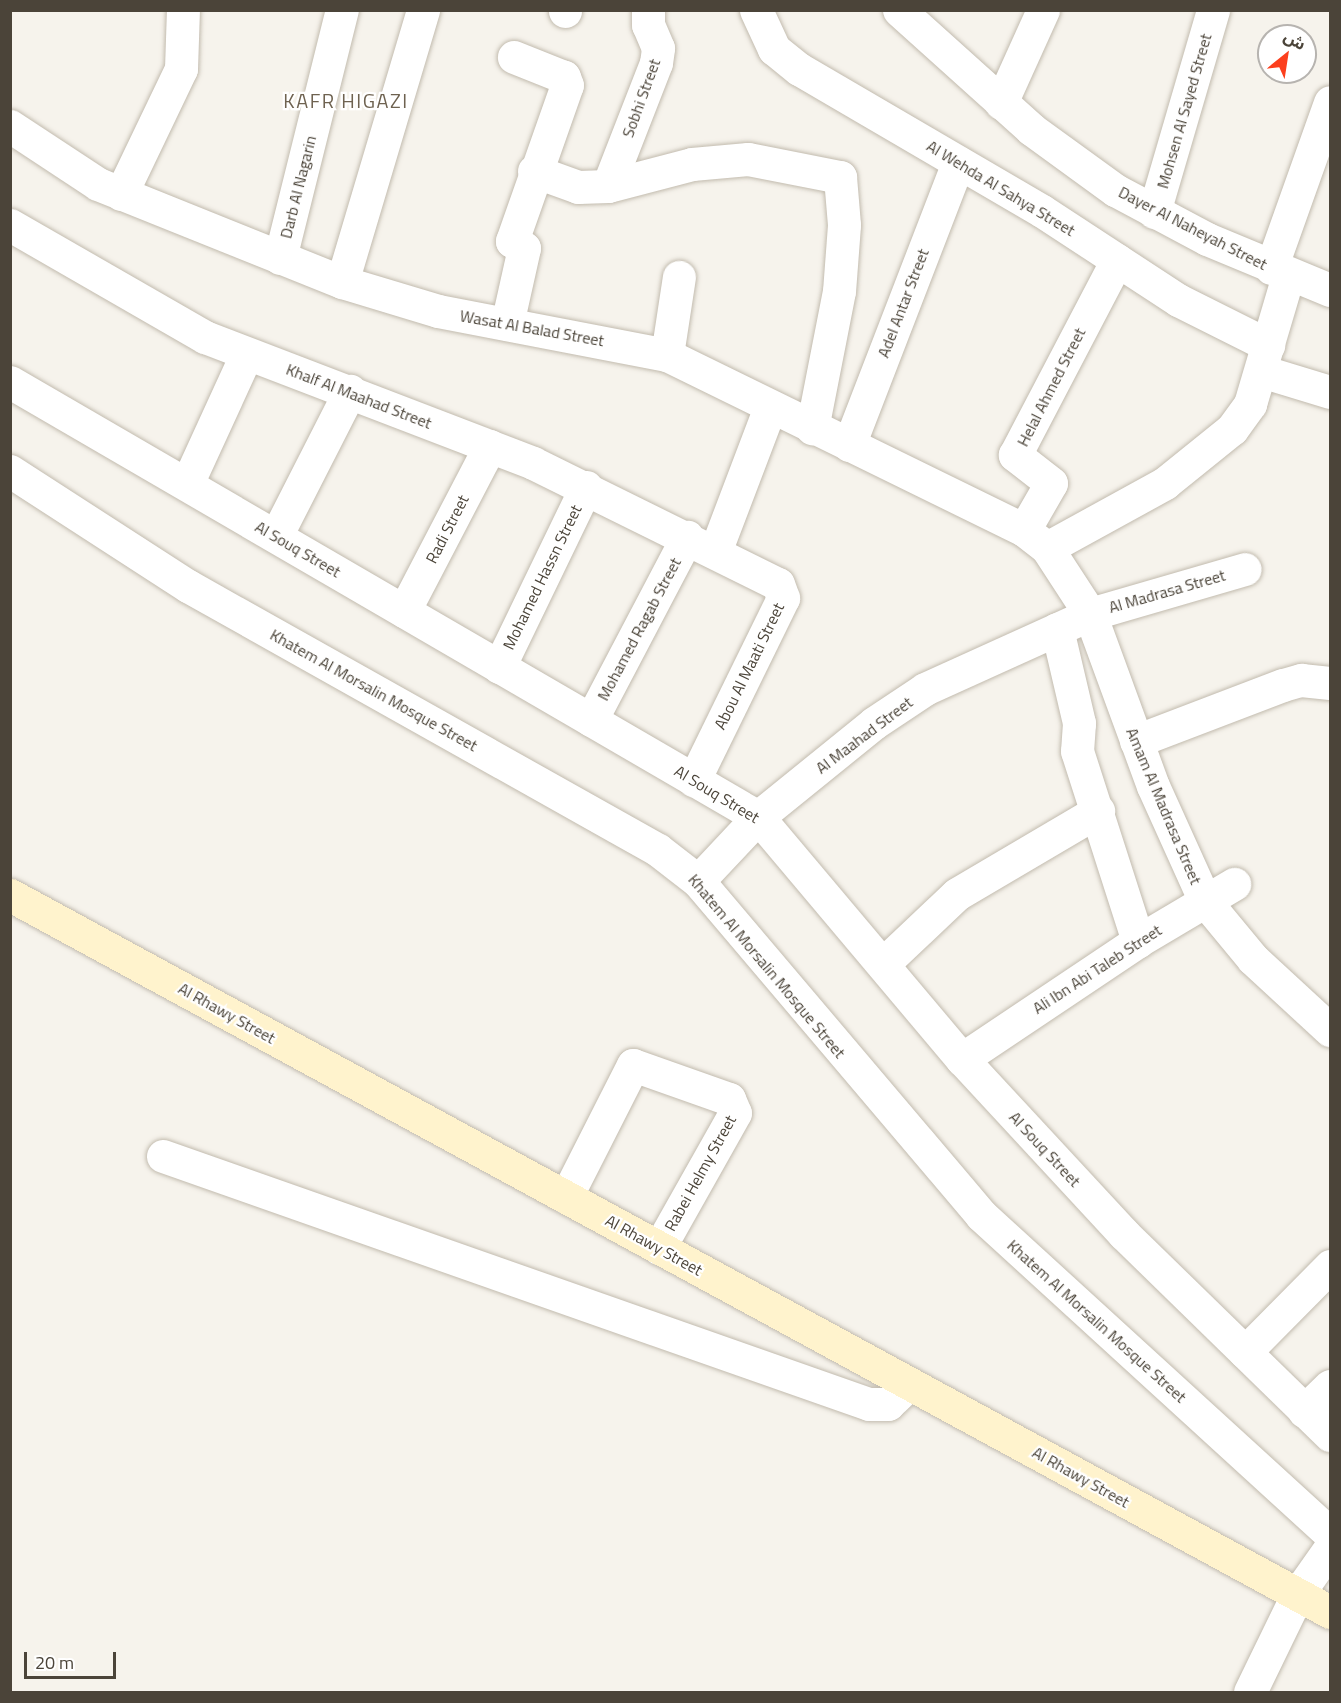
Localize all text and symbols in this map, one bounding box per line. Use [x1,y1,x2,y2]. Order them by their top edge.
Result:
north arrow [1257,24,1317,84]
text: ش [1280,24,1310,56]
street label: Mohsen Al Sayed Street [1153,31,1215,191]
street label: Sobhi Street [618,56,664,140]
district label: KAFR HIGAZI [283,88,409,112]
street label: Darb Al Nagarin [276,134,320,240]
street label: Al Wehda Al Sahya Street [923,136,1079,240]
street label: Dayer Al Naheyah Street [1116,182,1270,274]
street label: Adel Antar Street [873,246,933,360]
street label: Wasat Al Balad Street [458,306,606,350]
street label: Helal Ahmed Street [1013,324,1089,450]
street label: Khalf Al Maahad Street [284,359,434,433]
street label: Radi Street [422,491,472,567]
street label: Mohamed Hassn Street [499,501,585,653]
street label: Al Souq Street [252,517,344,581]
street label: Mohamed Ragab Street [593,554,685,704]
street label: Al Madrasa Street [1106,565,1228,617]
street label: Abou Al Maati Street [710,600,788,732]
street label: Khatem Al Morsalin Mosque Street [267,625,481,755]
street label: Al Maahad Street [812,692,916,778]
street label: Amam Al Madrasa Street [1122,725,1206,887]
street label: Al Souq Street [671,761,763,827]
street label: Khatem Al Morsalin Mosque Street [684,870,850,1062]
street label: Ali Ibn Abi Taleb Street [1029,920,1165,1018]
street label: Al Rhawy Street [175,978,279,1048]
street label: Al Souq Street [1005,1108,1085,1190]
street label: Rabei Helmy Street [660,1112,740,1234]
street label: Al Rhawy Street [602,1210,706,1280]
street label: Khatem Al Morsalin Mosque Street [1004,1236,1190,1406]
street label: Al Rhawy Street [1029,1442,1133,1512]
scale bar [27,1640,118,1678]
text: 20 m [35,1649,74,1676]

